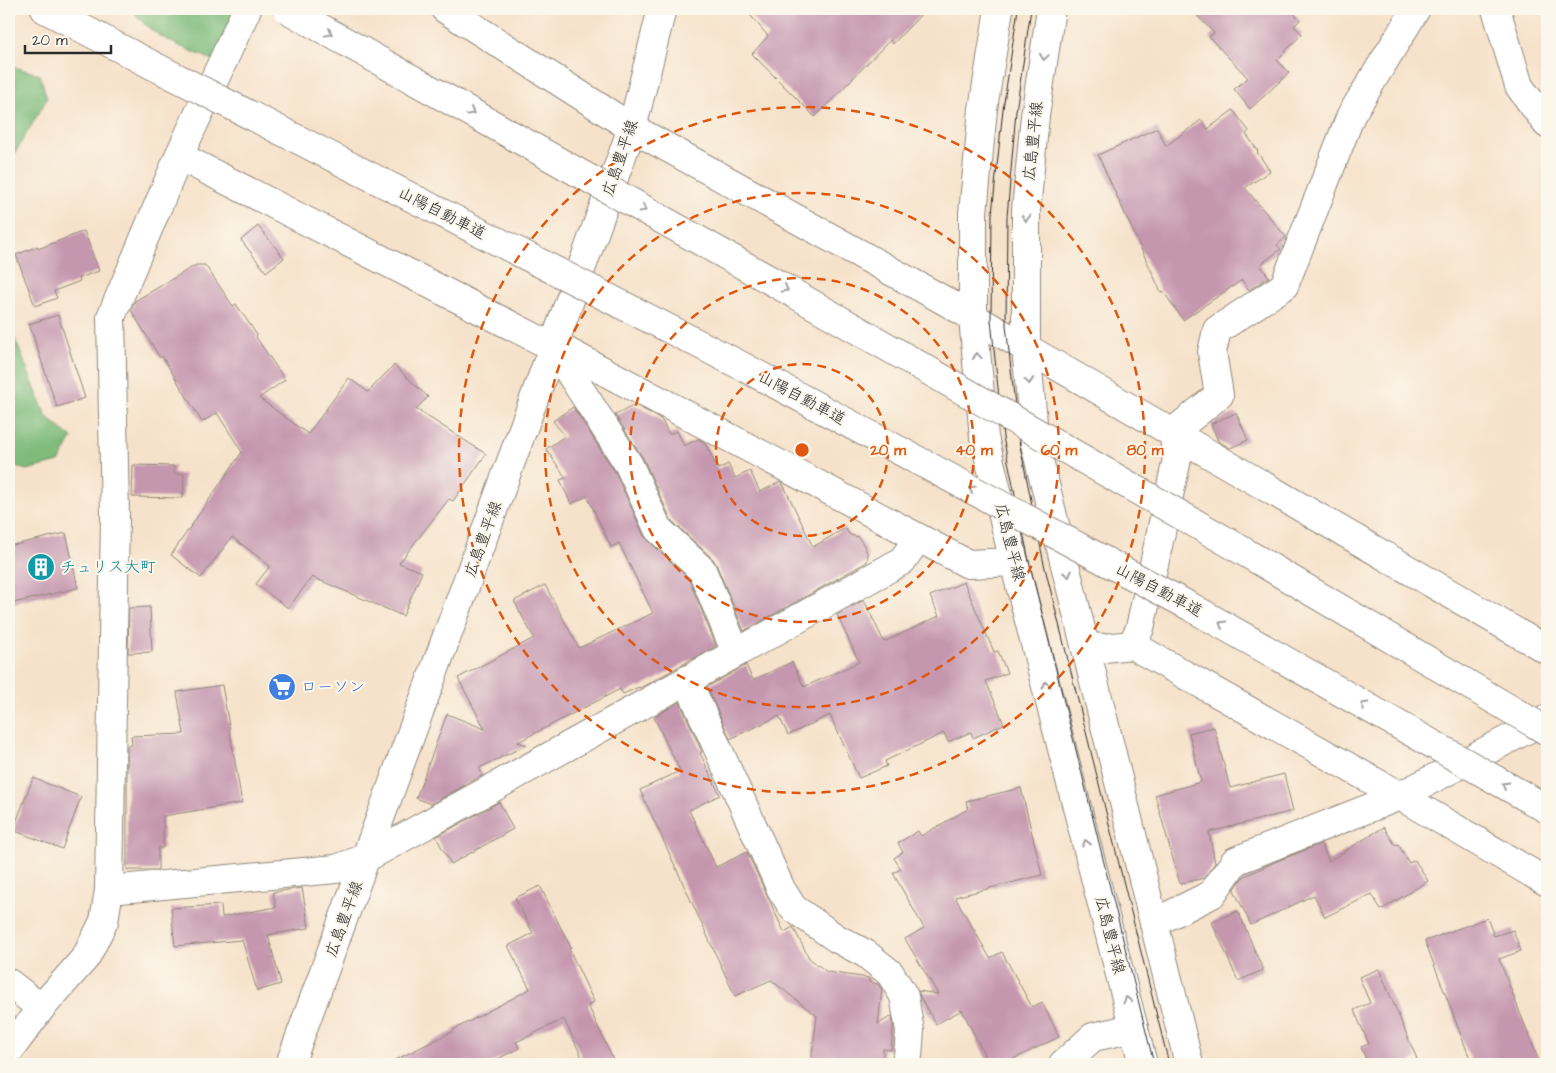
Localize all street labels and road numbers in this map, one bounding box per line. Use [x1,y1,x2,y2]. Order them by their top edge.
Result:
street label: 広島豊平線 [1018,100,1048,182]
street label: 広島豊平線 [597,117,643,199]
street label: 山陽自動車道 [394,181,490,245]
street label: 山陽自動車道 [754,366,850,430]
street label: 広島豊平線 [459,498,507,580]
street label: 広島豊平線 [990,501,1030,583]
street label: 山陽自動車道 [1111,558,1207,622]
street label: 広島豊平線 [320,878,368,960]
street label: 広島豊平線 [1090,894,1130,976]

